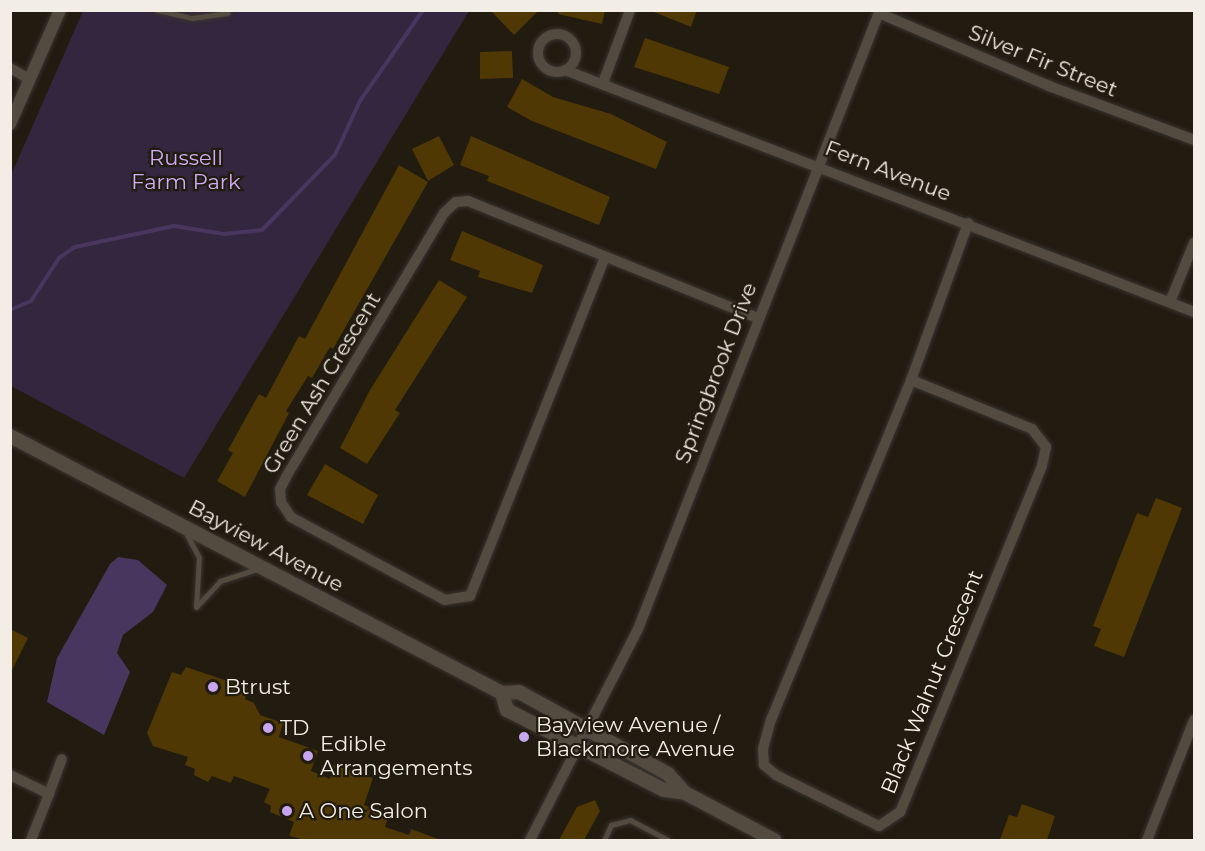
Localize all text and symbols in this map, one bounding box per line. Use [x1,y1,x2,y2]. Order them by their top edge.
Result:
street label: Silver Fir Street [965,20,1121,102]
street label: Fern Avenue [821,135,955,207]
park label: Russell Farm Park [131,145,241,195]
street label: Springbrook Drive [670,279,762,467]
street label: Green Ash Crescent [258,288,386,478]
street label: Bayview Avenue [184,495,348,597]
street label: Black Walnut Crescent [876,566,988,798]
place label: Btrust [225,674,291,700]
marker: Btrust [206,680,220,694]
place label: Bayview Avenue / Blackmore Avenue [536,712,735,762]
place label: TD [280,715,309,741]
marker: TD [261,721,275,735]
marker: Bayview Avenue / Blackmore Avenue [517,730,531,744]
place label: Edible Arrangements [320,731,472,781]
marker: Edible Arrangements [301,749,315,763]
place label: A One Salon [299,798,428,824]
marker: A One Salon [280,804,294,818]

